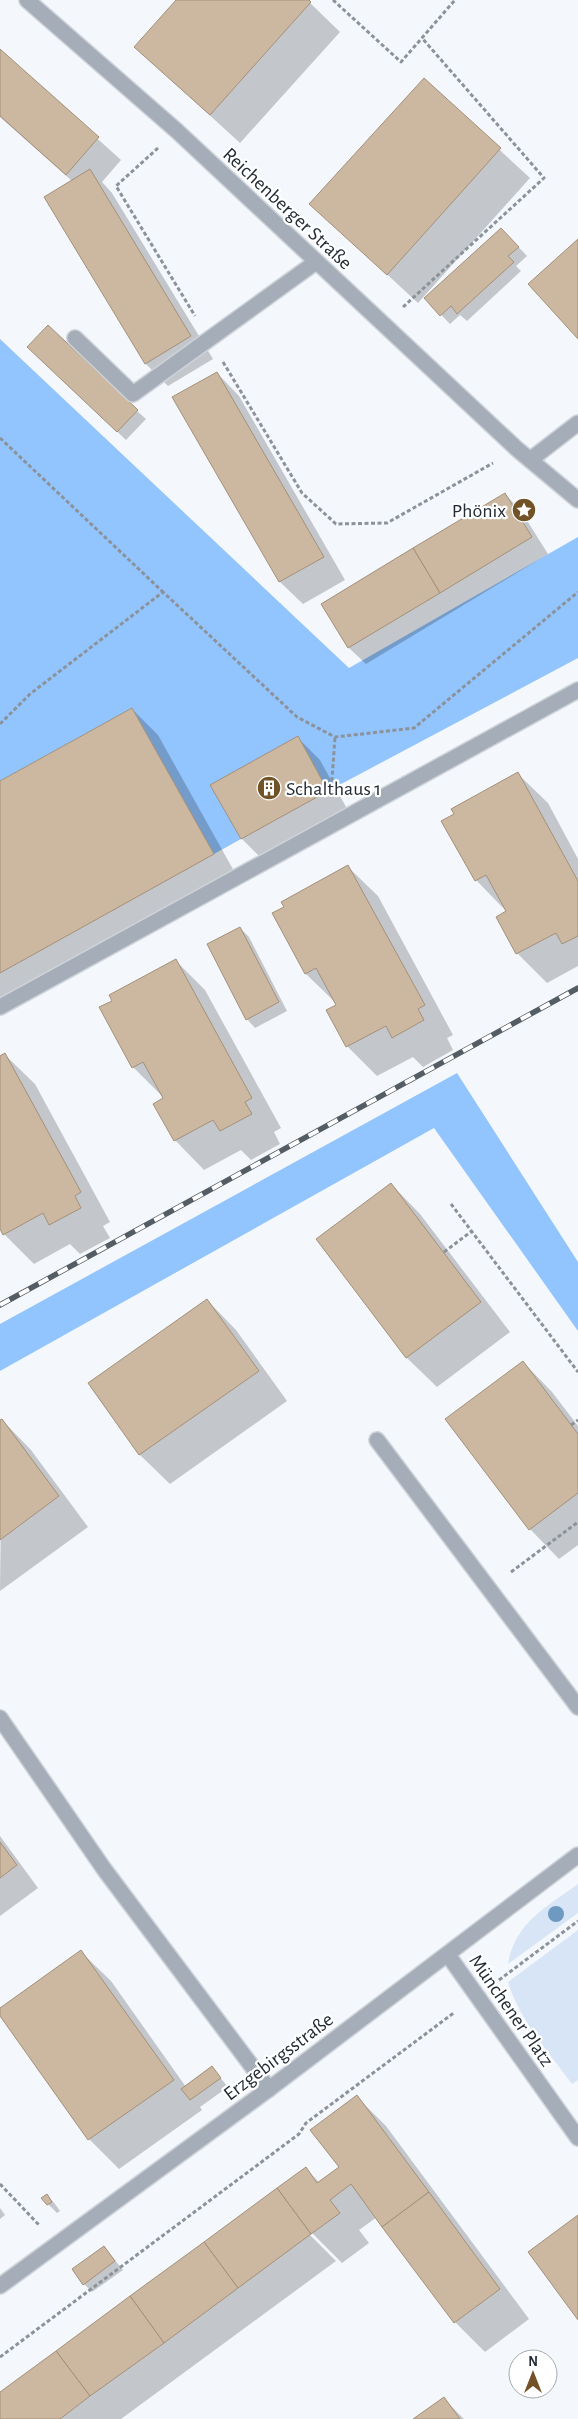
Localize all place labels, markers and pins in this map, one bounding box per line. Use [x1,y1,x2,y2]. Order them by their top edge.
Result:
place icon: Phönix [511,497,537,523]
place label: Phönix [452,501,506,521]
building icon: Schalthaus 1 [256,775,282,801]
place label: Schalthaus 1 [286,779,381,799]

